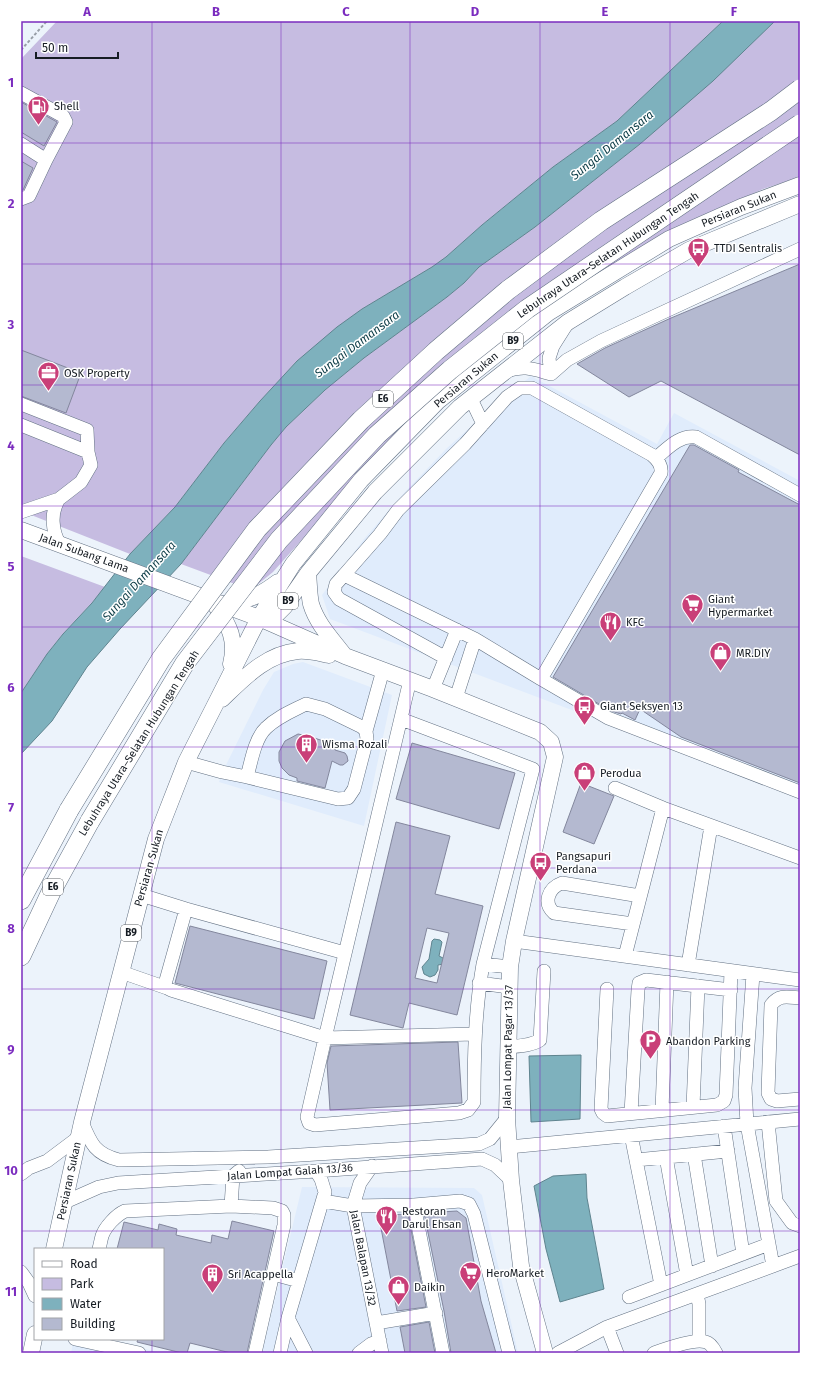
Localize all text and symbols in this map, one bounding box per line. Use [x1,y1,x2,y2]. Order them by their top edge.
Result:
text: A [82,4,91,19]
text: B [212,4,220,19]
text: C [342,4,350,19]
text: D [471,4,480,19]
text: E [602,4,609,19]
text: F [731,4,738,19]
scale bar [36,34,118,60]
text: 50 m [42,41,68,55]
text: 1 [8,75,14,90]
fuel station icon: Shell [25,93,51,126]
place label: Shell [54,100,79,113]
water label: Sungai Damansara [567,107,656,183]
street label: Persiaran Sukan [700,188,778,230]
street label: Lebuhraya Utara–Selatan Hubungan Tengah [515,189,701,321]
text: 2 [8,196,15,211]
bus stop icon: TTDI Sentralis [685,235,711,268]
place label: TTDI Sentralis [714,242,782,255]
water label: Sungai Damansara [311,307,402,381]
text: 3 [7,317,15,332]
road number: B9 [503,333,523,349]
street label: Persiaran Sukan [431,349,501,411]
office icon: OSK Property [36,360,62,393]
place label: OSK Property [64,367,130,380]
road number: E6 [373,391,393,407]
text: 4 [7,438,15,453]
street label: Jalan Subang Lama [37,531,131,575]
water label: Sungai Damansara [99,538,179,624]
text: 5 [8,559,15,574]
supermarket icon: Giant Hypermarket [679,592,705,625]
road number: B9 [278,593,298,609]
place label: Giant Hypermarket [708,593,773,619]
restaurant icon: KFC [598,609,624,642]
place label: KFC [626,616,644,629]
shop icon: MR.DIY [707,640,733,673]
place label: MR.DIY [736,647,770,660]
street label: Lebuhraya Utara–Selatan Hubungan Tengah [76,648,202,838]
text: 6 [7,680,15,695]
bus stop icon: Giant Seksyen 13 [571,693,597,726]
place label: Giant Seksyen 13 [600,700,683,713]
building icon: Wisma Rozali [293,731,319,764]
place label: Wisma Rozali [322,738,387,751]
shop icon: Perodua [571,760,597,793]
place label: Perodua [600,767,641,780]
text: 7 [8,800,14,815]
street label: Persiaran Sukan [132,828,166,908]
bus stop icon: Pangsapuri Perdana [528,849,554,882]
place label: Pangsapuri Perdana [556,850,611,876]
road number: E6 [43,879,63,895]
text: 8 [7,921,15,936]
road number: B9 [121,925,141,941]
street label: Jalan Lompat Pagar 13/37 [500,985,516,1109]
parking icon: Abandon Parking [638,1028,664,1061]
place label: Abandon Parking [666,1035,751,1048]
text: 9 [7,1042,15,1057]
street label: Persiaran Sukan [54,1141,84,1221]
street label: Jalan Lompat Galah 13/36 [227,1161,354,1183]
text: 10 [4,1163,18,1178]
restaurant icon: Restoran Darul Ehsan [373,1204,399,1237]
place label: Restoran Darul Ehsan [402,1205,462,1231]
street label: Jalan Balapan 13/32 [347,1209,379,1307]
legend [34,1248,164,1340]
text: Road [70,1257,98,1271]
supermarket icon: HeroMarket [458,1260,484,1293]
building icon: Sri Acappella [200,1261,226,1294]
place label: HeroMarket [486,1267,544,1280]
place label: Sri Acappella [228,1268,293,1281]
shop icon: Daikin [385,1274,411,1307]
text: Park [70,1277,94,1291]
place label: Daikin [414,1281,445,1294]
text: 11 [5,1284,17,1299]
text: Water [70,1297,102,1311]
text: Building [70,1317,116,1331]

